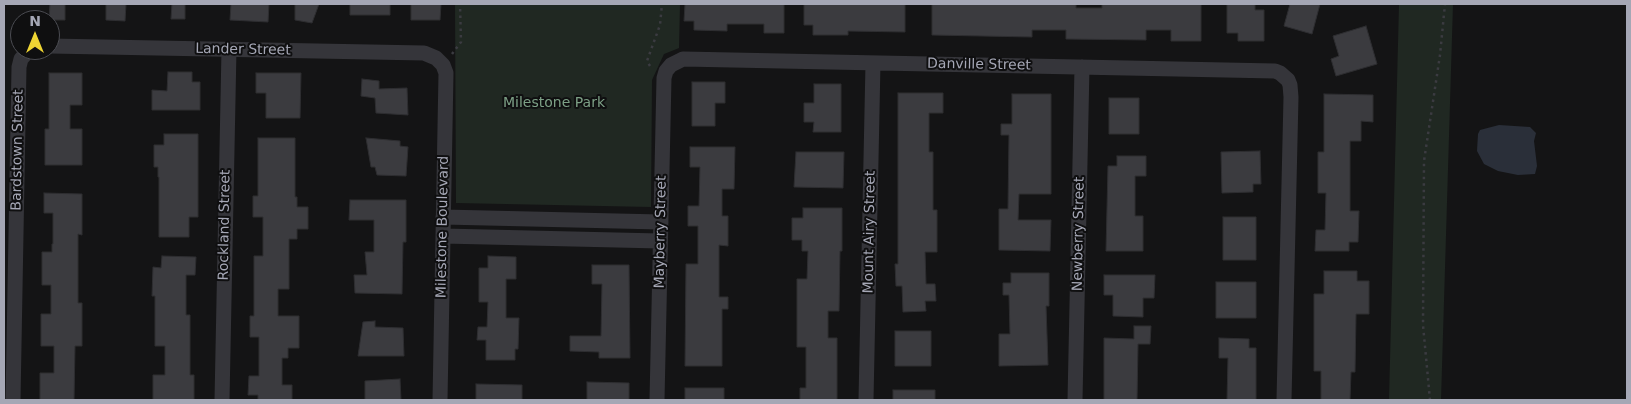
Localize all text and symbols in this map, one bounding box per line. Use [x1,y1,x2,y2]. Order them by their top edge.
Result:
north arrow [10,10,60,60]
text: N [29,13,41,29]
street label: Lander Street [195,41,291,59]
street label: Danville Street [927,56,1031,74]
street label: Bardstown Street [9,89,27,211]
park label: Milestone Park [503,95,605,111]
street label: Milestone Boulevard [433,156,453,298]
street label: Rockland Street [216,170,234,280]
street label: Mount Airy Street [861,170,879,294]
street label: Mayberry Street [652,175,670,289]
street label: Newberry Street [1070,177,1088,291]

